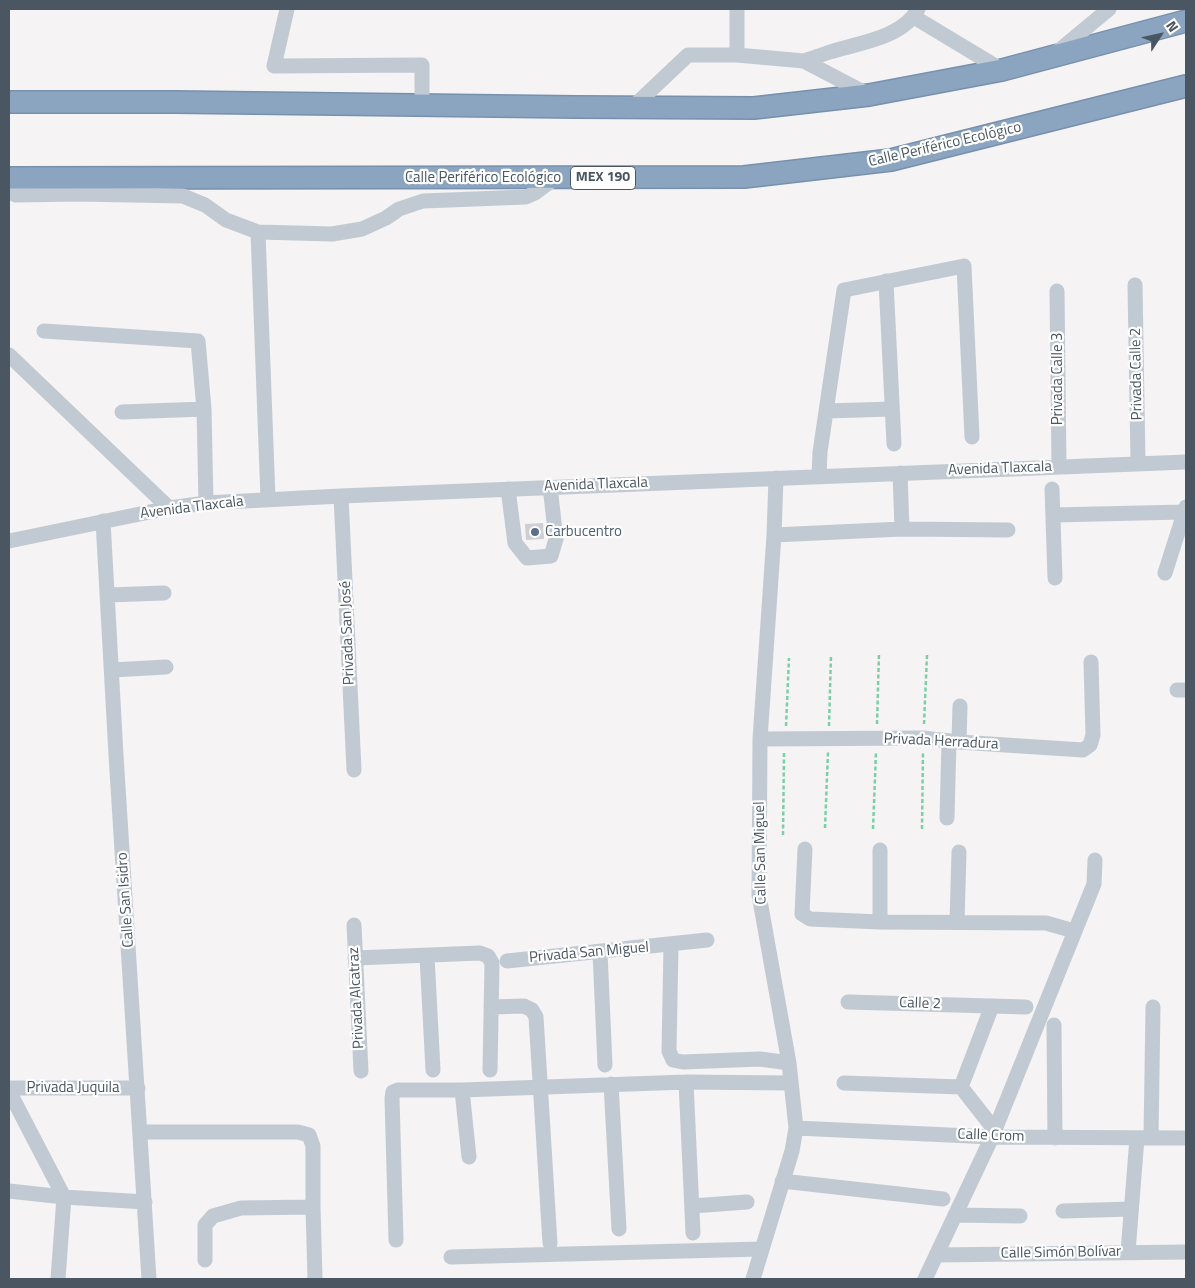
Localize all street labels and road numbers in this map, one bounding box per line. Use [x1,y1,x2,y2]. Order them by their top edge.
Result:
street label: Calle Periférico Ecológico [867,119,1023,171]
road number: MEX 190 [570,167,636,190]
street label: Calle Periférico Ecológico [405,169,561,187]
street label: Privada Calle 2 [1127,328,1147,420]
street label: Privada Calle 3 [1049,333,1067,425]
street label: Avenida Tlaxcala [948,458,1052,480]
street label: Avenida Tlaxcala [544,474,648,496]
street label: Avenida Tlaxcala [139,493,245,523]
street label: Privada San José [337,580,359,686]
street label: Privada Herradura [883,730,999,754]
street label: Calle San Miguel [751,801,771,905]
street label: Calle San Isidro [114,852,138,948]
street label: Privada San Miguel [528,939,650,967]
street label: Privada Alcatraz [345,947,369,1049]
street label: Calle 2 [899,994,941,1014]
street label: Privada Juquila [26,1079,120,1097]
street label: Calle Crom [957,1126,1025,1146]
street label: Calle Simón Bolívar [1001,1243,1121,1263]

